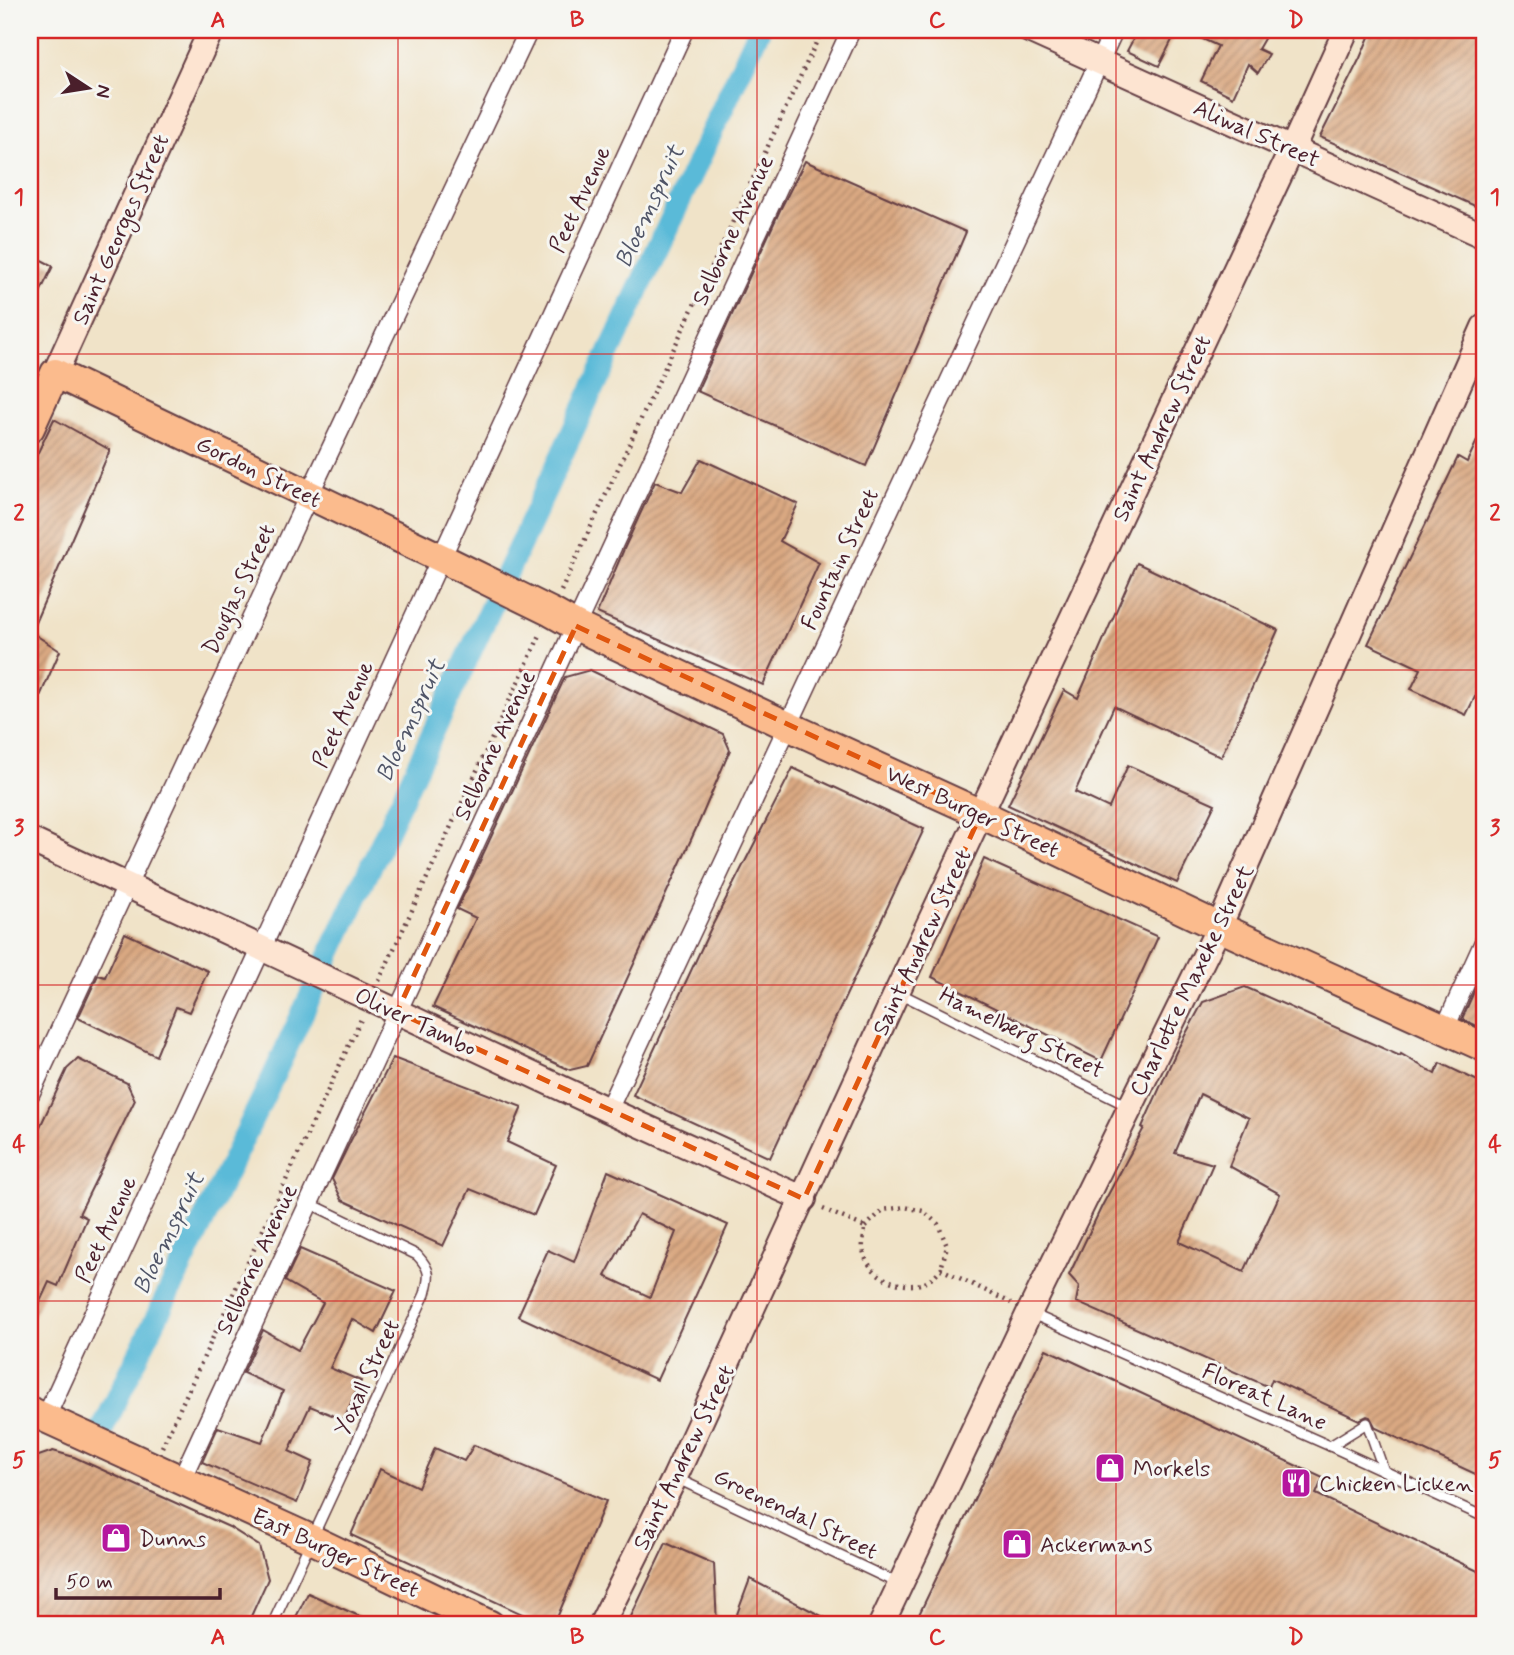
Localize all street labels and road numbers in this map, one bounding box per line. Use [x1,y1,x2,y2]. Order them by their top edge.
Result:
street label: Aliwal Street [1188,94,1324,176]
street label: Saint Georges Street [66,130,179,331]
street label: Peet Avenue [543,141,619,258]
street label: Selborne Avenue [686,151,782,311]
street label: Saint Andrew Street [1106,331,1219,527]
street label: Gordon Street [191,430,326,516]
street label: Fountain Street [795,484,887,635]
street label: Douglas Street [196,520,285,661]
street label: Peet Avenue [306,656,382,773]
street label: Selborne Avenue [448,666,544,826]
street label: West Burger Street [880,759,1064,868]
street label: Saint Andrew Street [866,845,979,1041]
street label: Charlotte Maxeke Street [1124,860,1262,1102]
street label: Hamelberg Street [933,981,1109,1089]
street label: Oliver Tambo [349,982,481,1064]
street label: Peet Avenue [69,1171,145,1288]
street label: Selborne Avenue [210,1180,306,1340]
street label: Yoxall Street [328,1315,408,1441]
street label: Floreat Lane [1197,1357,1331,1439]
street label: Saint Andrew Street [627,1360,743,1555]
street label: Groenendal Street [708,1462,882,1568]
street label: East Burger Street [246,1502,424,1608]

